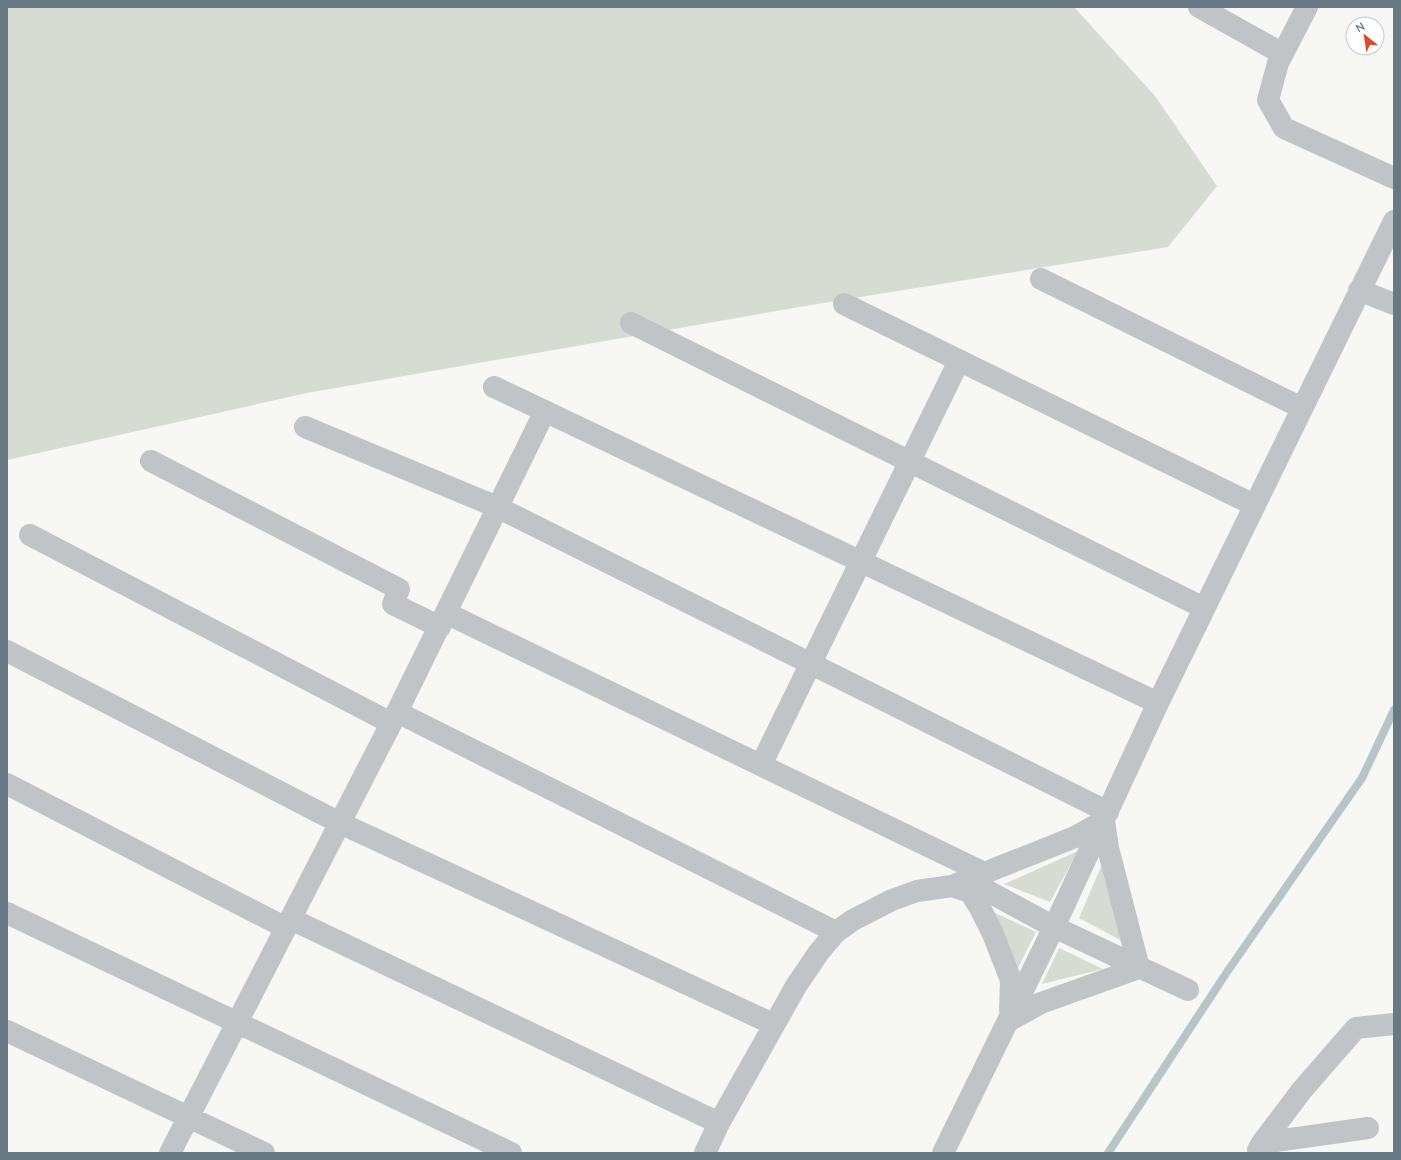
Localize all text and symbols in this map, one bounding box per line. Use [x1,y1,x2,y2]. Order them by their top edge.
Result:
north arrow [1345,16,1385,56]
text: N [1353,19,1368,36]

